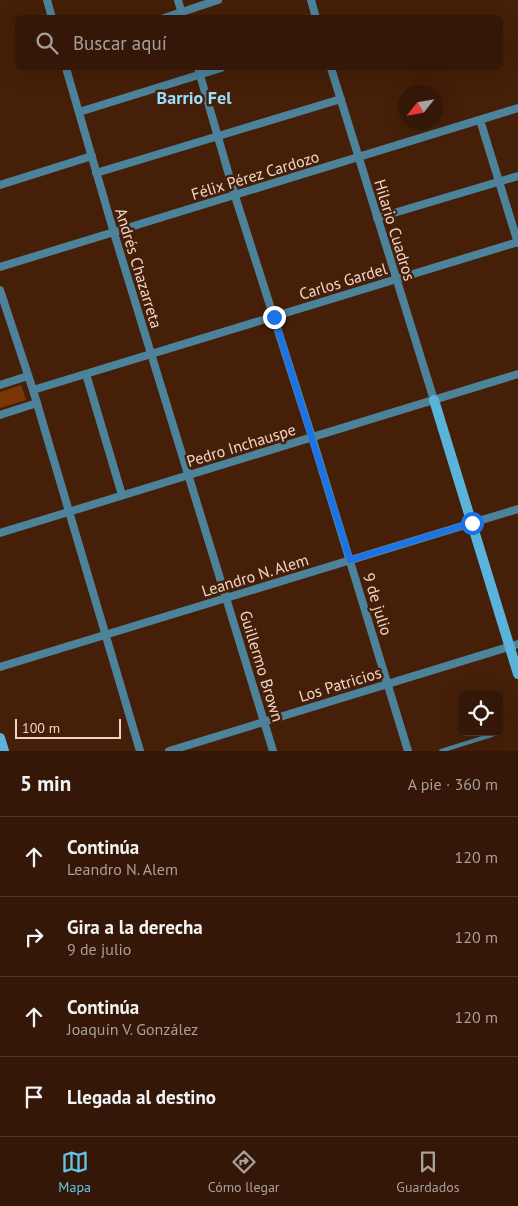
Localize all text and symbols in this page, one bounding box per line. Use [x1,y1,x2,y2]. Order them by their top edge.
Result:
search box [15,15,503,70]
icon: search [33,29,61,57]
text: Buscar aquí [73,31,167,55]
north arrow [398,85,443,130]
district label: Barrio Fel [157,86,232,109]
street label: Félix Pérez Cardozo [189,146,321,204]
street label: Hilario Cuadros [370,177,420,283]
street label: Andrés Chazarreta [111,206,167,330]
street label: Carlos Gardel [297,258,390,304]
route end [263,306,286,329]
street label: Pedro Inchauspe [184,419,298,471]
route start [461,512,484,535]
street label: Leandro N. Alem [199,549,311,601]
street label: 9 de julio [359,570,397,638]
street label: Guillermo Brown [236,608,288,724]
street label: Los Patricios [296,662,384,706]
map controls [458,691,503,736]
button: locate [458,691,503,736]
scale bar [15,716,121,739]
text: 100 m [22,719,60,737]
text: 5 min [20,770,71,797]
text: A pie · 360 m [408,774,498,794]
text: Continúa [67,835,139,859]
icon: ahead [20,843,48,871]
text: 120 m [455,847,498,867]
text: Leandro N. Alem [67,859,178,879]
text: Gira a la derecha [67,915,203,939]
icon: right [20,923,48,951]
text: 120 m [455,927,498,947]
text: 9 de julio [67,939,131,959]
text: Continúa [67,995,139,1019]
icon: ahead [20,1003,48,1031]
text: 120 m [455,1007,498,1027]
text: Joaquín V. González [67,1019,198,1039]
icon: arrive [20,1083,48,1111]
text: Llegada al destino [67,1085,216,1109]
tab: Mapa [58,1148,91,1196]
tab: Cómo llegar [208,1148,280,1196]
tab: Guardados [396,1148,460,1196]

